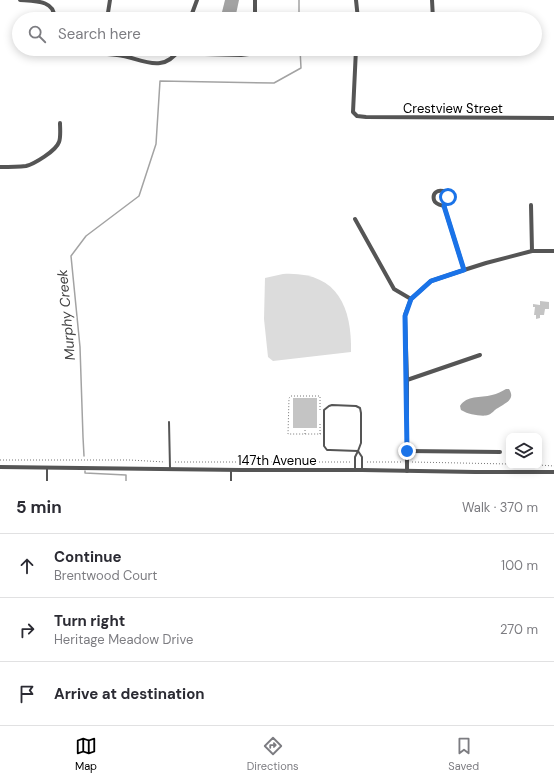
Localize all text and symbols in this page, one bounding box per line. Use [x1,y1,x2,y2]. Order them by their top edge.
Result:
search box [12,12,542,56]
icon: search [26,23,48,45]
text: Search here [58,24,141,44]
street label: Crestview Street [403,100,503,117]
route start [439,188,457,206]
water label: Murphy Creek [53,268,79,361]
map controls [506,433,542,469]
button: layers [506,433,542,469]
route end [398,442,416,460]
street label: 147th Avenue [237,452,317,469]
text: 5 min [16,496,62,518]
text: Walk · 370 m [462,499,538,516]
text: Continue [54,547,122,567]
icon: ahead [16,555,38,577]
text: 100 m [501,557,538,574]
text: Brentwood Court [54,567,157,584]
text: Turn right [54,611,125,631]
icon: right [16,619,38,641]
text: 270 m [500,621,538,638]
text: Heritage Meadow Drive [54,631,193,648]
icon: arrive [16,683,38,705]
text: Arrive at destination [54,684,205,704]
tab: Map [75,735,97,773]
tab: Directions [247,735,299,773]
tab: Saved [448,735,479,773]

